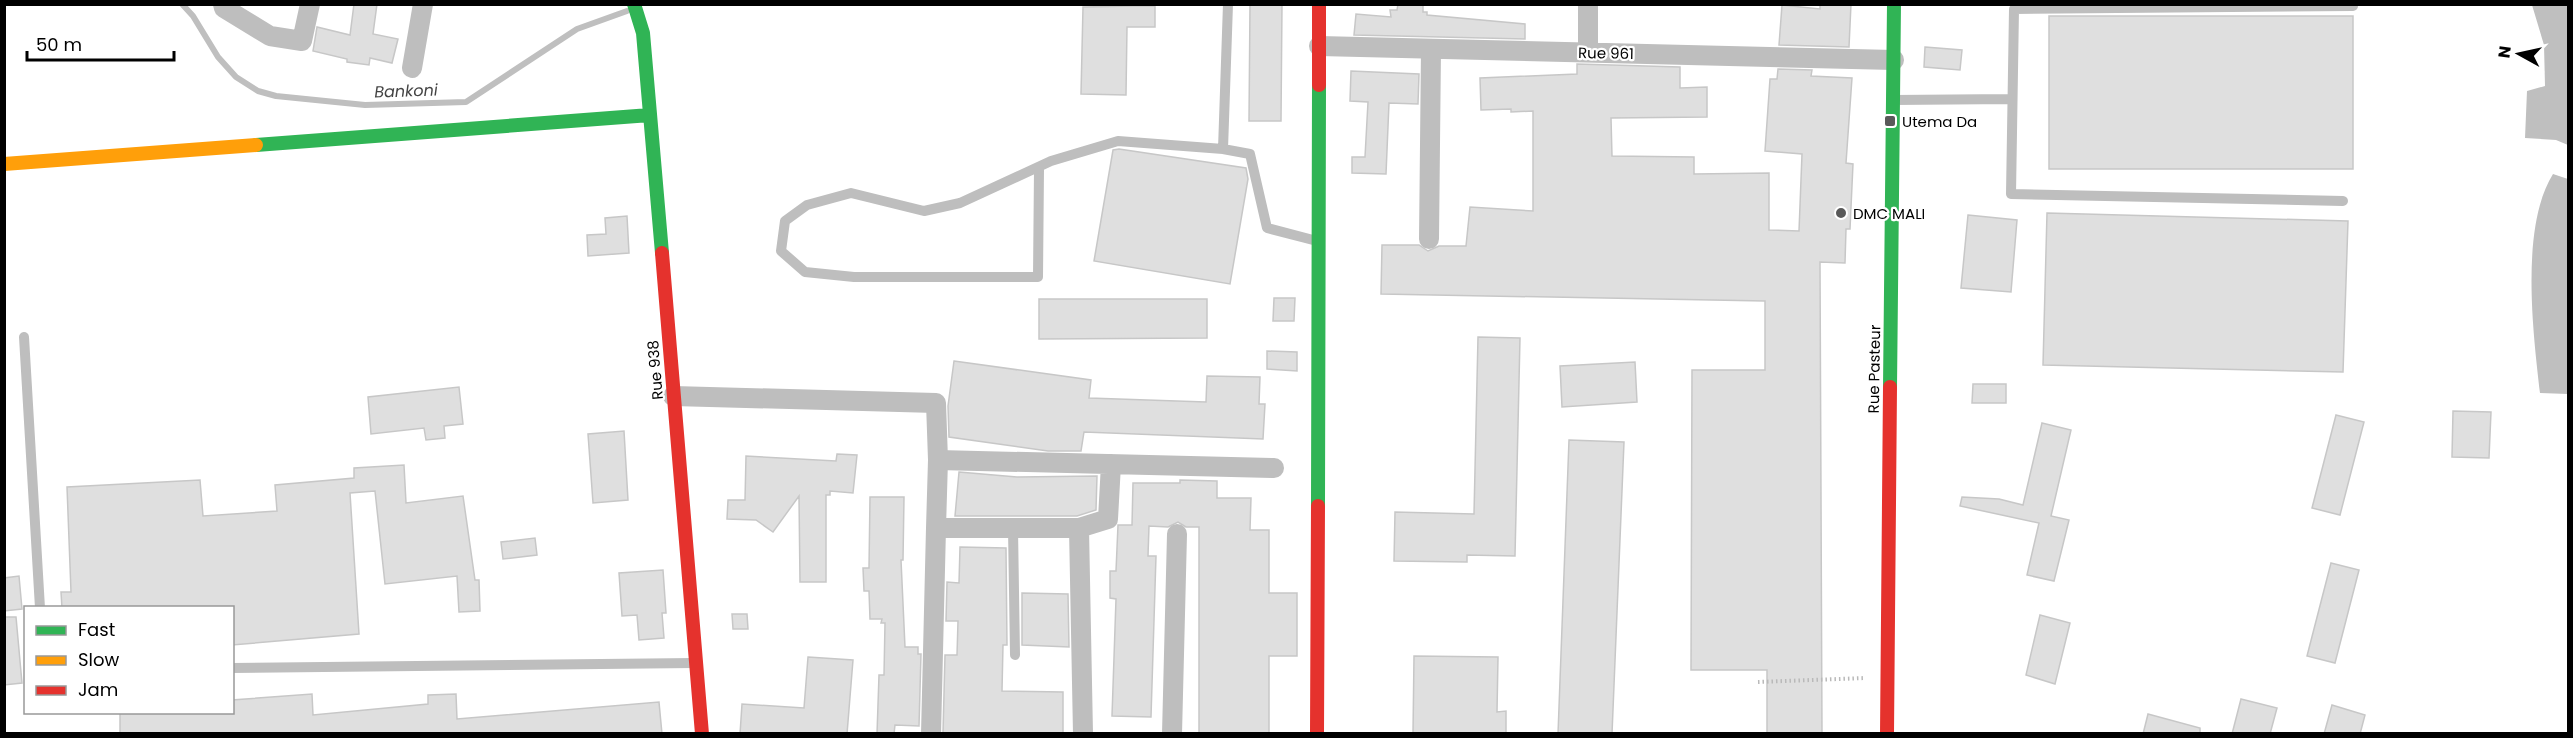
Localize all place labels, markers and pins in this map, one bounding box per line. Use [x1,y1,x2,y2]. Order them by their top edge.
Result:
place label: Utema Da [1902,111,1977,132]
marker: Utema Da [1883,114,1897,128]
place label: DMC MALI [1853,203,1925,224]
marker: DMC MALI [1834,206,1848,220]

